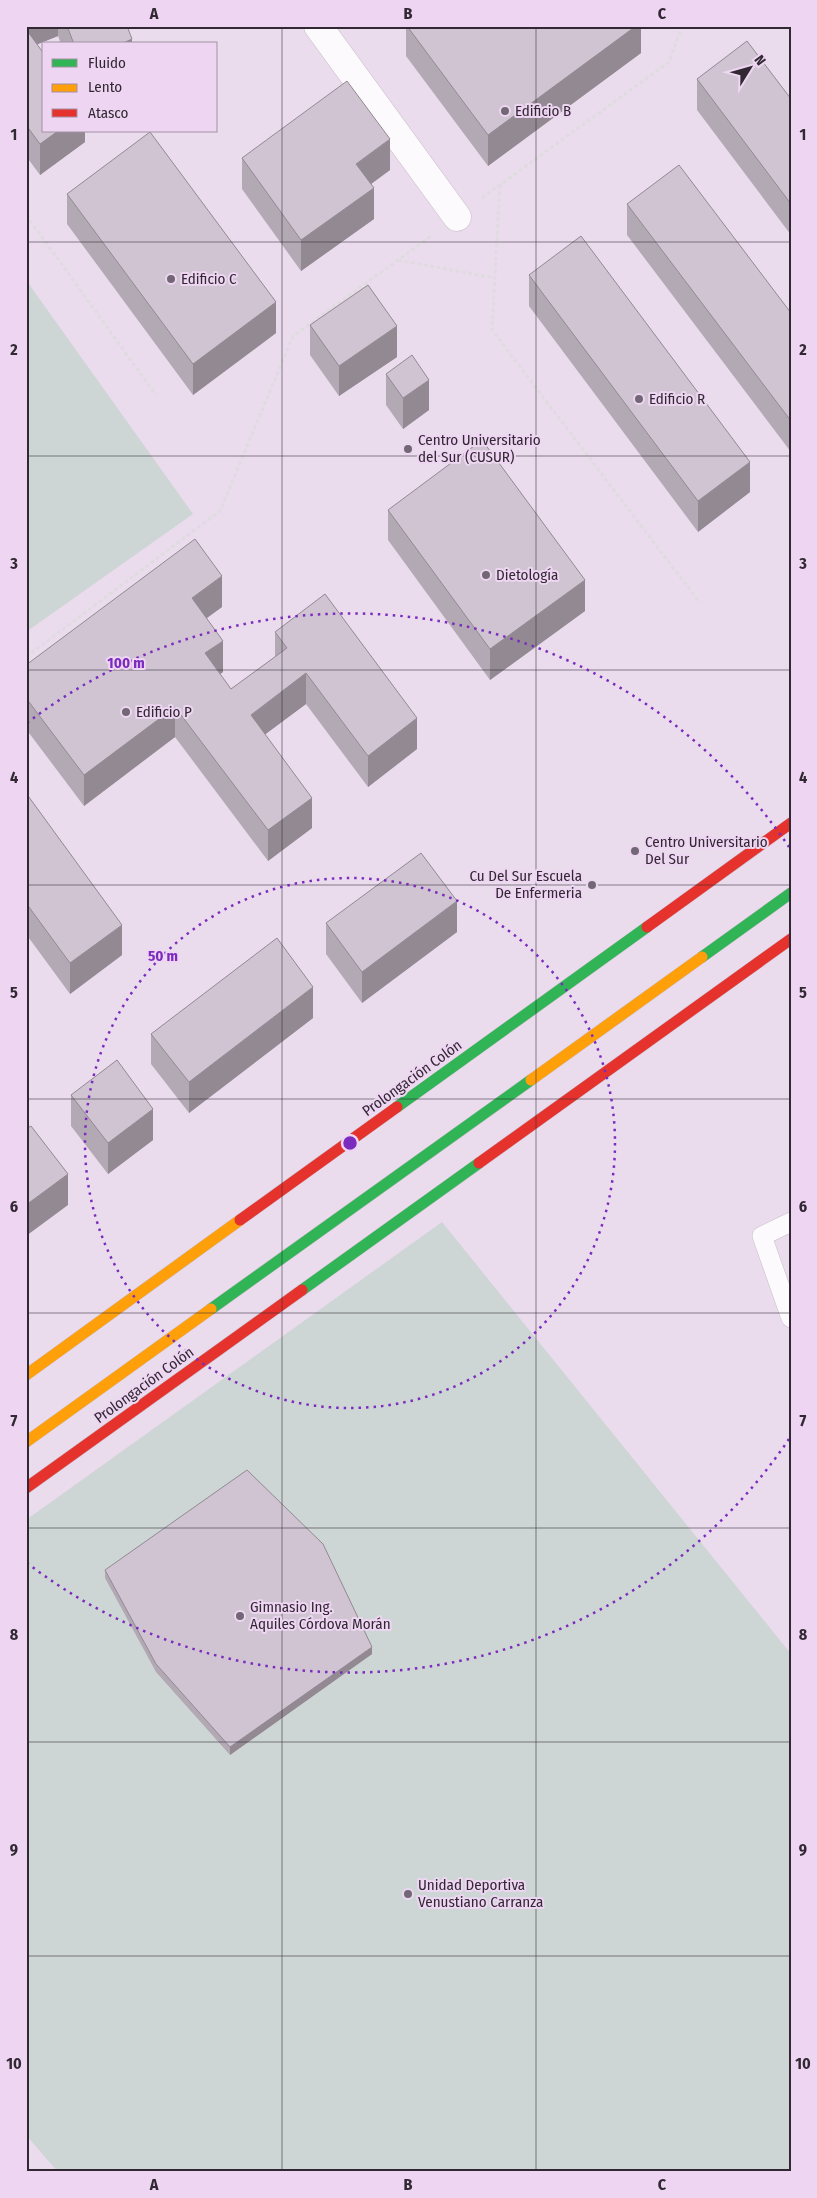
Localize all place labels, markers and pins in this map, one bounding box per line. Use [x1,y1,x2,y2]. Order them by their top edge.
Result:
place label: Edificio B [515,102,571,120]
marker: Edificio B [499,105,511,117]
place label: Edificio C [181,270,237,288]
marker: Edificio C [165,273,177,285]
place label: Edificio R [649,390,705,408]
marker: Edificio R [633,393,645,405]
place label: Centro Universitario del Sur (CUSUR) [418,431,541,466]
marker: Centro Universitario del Sur (CUSUR) [402,443,414,455]
place label: Dietología [496,566,558,584]
marker: Dietología [480,569,492,581]
place label: Edificio P [136,703,192,721]
marker: Edificio P [120,706,132,718]
place label: Centro Universitario Del Sur [645,833,768,868]
marker: Centro Universitario Del Sur [629,845,641,857]
place label: Cu Del Sur Escuela De Enfermeria [469,867,582,902]
marker: Cu Del Sur Escuela De Enfermeria [586,879,598,891]
centre of rings [341,1134,359,1152]
place label: Gimnasio Ing. Aquiles Córdova Morán [250,1598,391,1633]
marker: Gimnasio Ing. Aquiles Córdova Morán [234,1610,246,1622]
place label: Unidad Deportiva Venustiano Carranza [418,1876,543,1911]
marker: Unidad Deportiva Venustiano Carranza [402,1888,414,1900]

